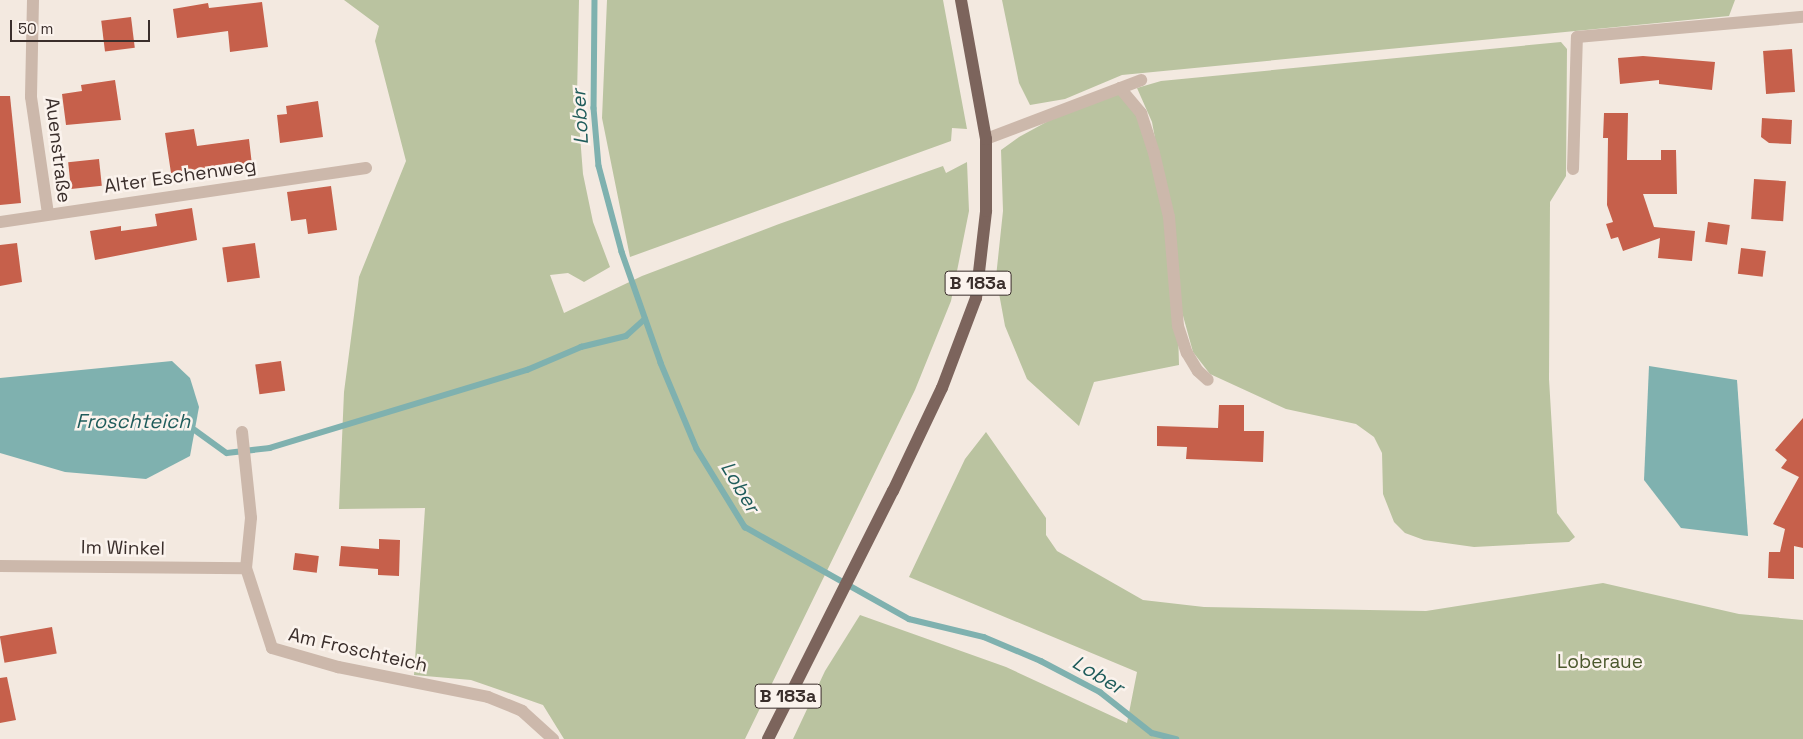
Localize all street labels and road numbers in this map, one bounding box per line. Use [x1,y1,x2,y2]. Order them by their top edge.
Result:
street label: Auenstraße [40,96,76,204]
street label: Alter Eschenweg [103,154,257,198]
road number: B 183a [944,268,1012,298]
street label: Im Winkel [81,536,165,560]
street label: Am Froschteich [286,623,430,677]
road number: B 183a [754,680,822,711]

